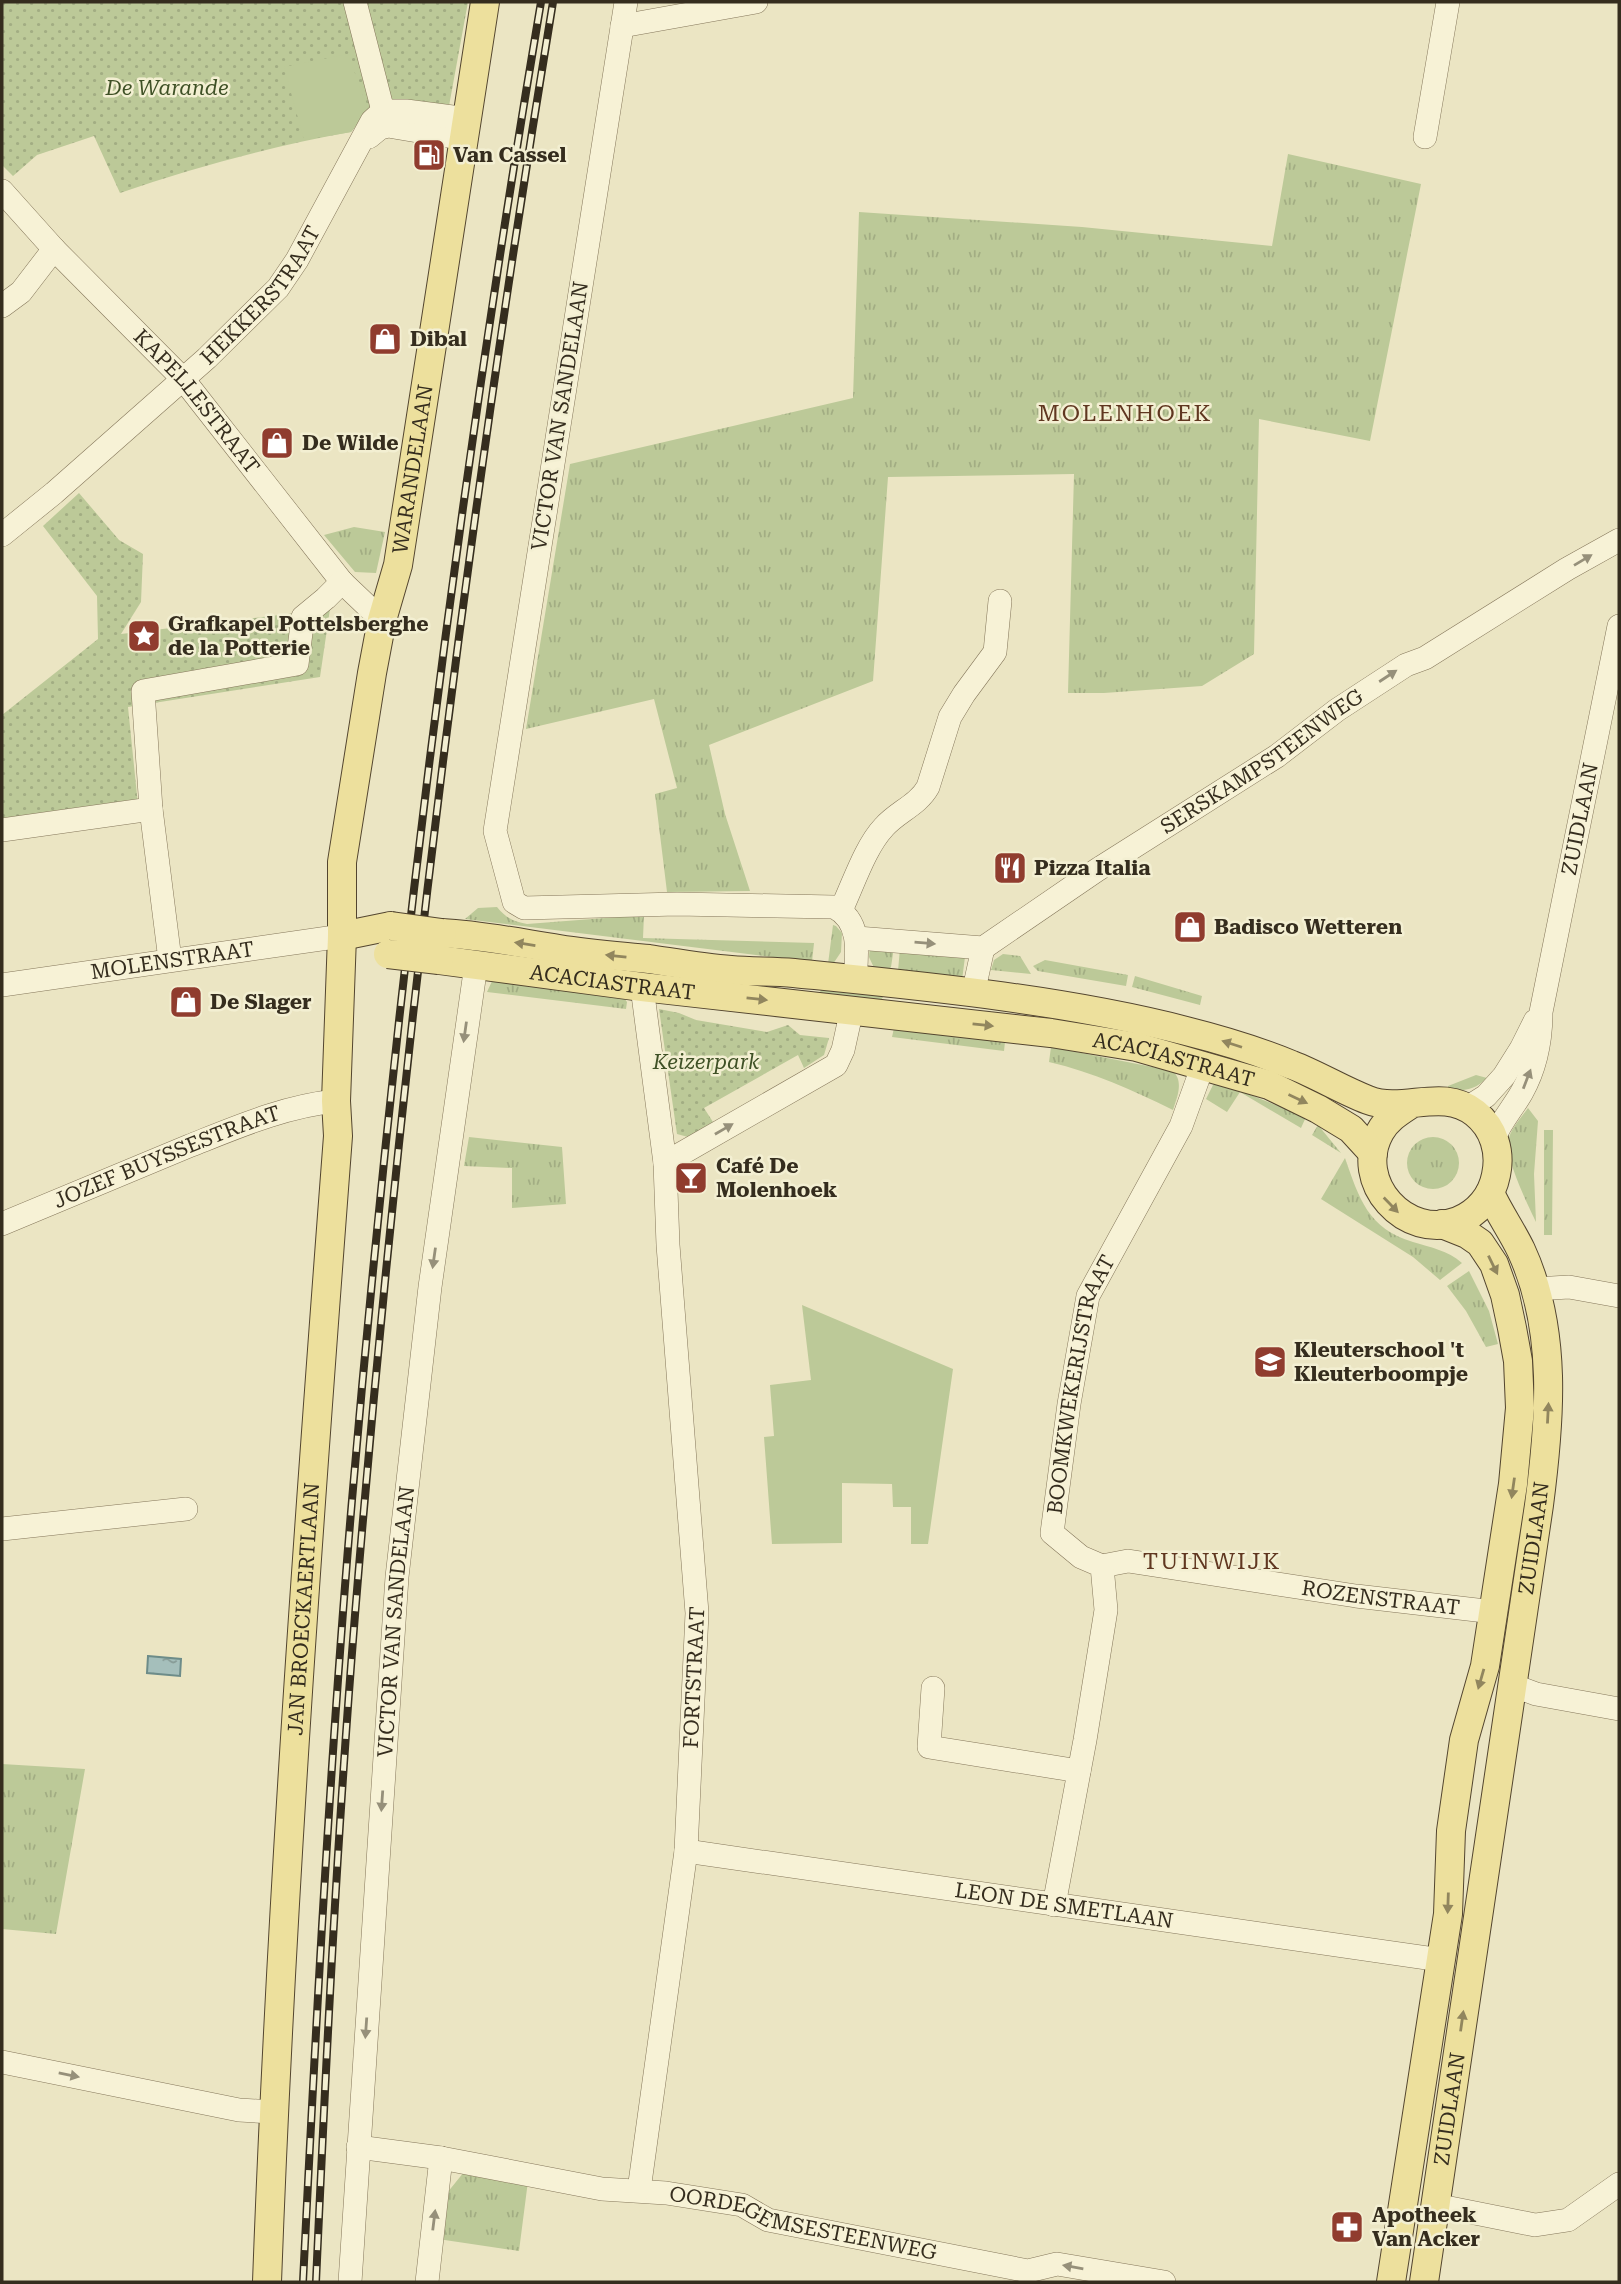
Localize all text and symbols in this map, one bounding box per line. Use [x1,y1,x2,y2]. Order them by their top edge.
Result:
park label: De Warande [104,76,229,100]
fuel station icon: Van Cassel [410,136,448,174]
place label: Van Cassel [453,143,567,167]
street label: HEKKERSTRAAT [196,222,325,369]
street label: VICTOR VAN SANDELAAN [527,280,593,552]
shop icon: Dibal [366,320,404,358]
street label: KAPELLESTRAAT [129,324,264,478]
place label: Dibal [410,327,467,351]
street label: WARANDELAAN [388,383,438,556]
district label: MOLENHOEK [1038,400,1212,427]
shop icon: De Wilde [258,424,296,462]
place label: De Wilde [302,431,398,455]
one-way arrow [1573,554,1592,566]
place label: Grafkapel Pottelsberghe de la Potterie [168,612,429,660]
place icon: Grafkapel Pottelsberghe de la Potterie [125,617,163,655]
one-way arrow [1378,670,1398,683]
street label: SERSKAMPSTEENWEG [1156,684,1368,839]
street label: ZUIDLAAN [1557,760,1603,877]
restaurant icon: Pizza Italia [991,849,1029,887]
place label: Pizza Italia [1034,856,1151,880]
shop icon: Badisco Wetteren [1171,908,1209,946]
place label: Badisco Wetteren [1214,915,1402,939]
street label: MOLENSTRAAT [89,937,256,984]
one-way arrow [514,938,536,949]
one-way arrow [914,938,936,949]
one-way arrow [605,950,627,961]
street label: ACACIASTRAAT [528,960,696,1005]
shop icon: De Slager [167,983,205,1021]
place label: De Slager [210,990,312,1014]
one-way arrow [746,994,768,1005]
one-way arrow [972,1020,994,1031]
one-way arrow [460,1022,471,1044]
street label: ACACIASTRAAT [1091,1028,1257,1092]
one-way arrow [1222,1039,1243,1049]
park label: Keizerpark [652,1050,760,1074]
one-way arrow [1522,1069,1533,1090]
one-way arrow [1288,1093,1308,1105]
street label: JOZEF BUYSSESTRAAT [50,1101,283,1213]
one-way arrow [715,1123,734,1135]
place label: Café De Molenhoek [716,1154,838,1202]
bar icon: Café De Molenhoek [672,1159,710,1197]
one-way arrow [1383,1196,1399,1214]
one-way arrow [428,1247,439,1269]
street label: BOOMKWEKERIJSTRAAT [1043,1251,1120,1516]
one-way arrow [1487,1255,1498,1275]
place label: Kleuterschool 't Kleuterboompje [1294,1338,1468,1386]
school or university icon: Kleuterschool 't Kleuterboompje [1251,1343,1289,1381]
one-way arrow [1542,1402,1553,1424]
one-way arrow [1507,1477,1518,1499]
street label: ZUIDLAAN [1514,1480,1554,1596]
street label: JAN BROECKAERTLAAN [283,1481,324,1736]
street label: VICTOR VAN SANDELAAN [373,1484,419,1758]
district label: TUINWIJK [1143,1548,1281,1575]
street label: ROZENSTRAAT [1300,1576,1461,1620]
street label: FORTSTRAAT [679,1606,709,1749]
one-way arrow [1475,1668,1486,1690]
one-way arrow [376,1790,387,1812]
street label: LEON DE SMETLAAN [953,1878,1175,1933]
one-way arrow [1443,1892,1454,1914]
one-way arrow [1457,2010,1468,2032]
one-way arrow [361,2017,372,2039]
street label: ZUIDLAAN [1429,2051,1470,2167]
one-way arrow [58,2070,80,2081]
street label: OORDEGEMSESTEENWEG [668,2182,939,2265]
place label: Apotheek Van Acker [1372,2203,1481,2251]
pharmacy icon: Apotheek Van Acker [1328,2208,1366,2246]
one-way arrow [429,2209,440,2231]
one-way arrow [1061,2261,1083,2272]

